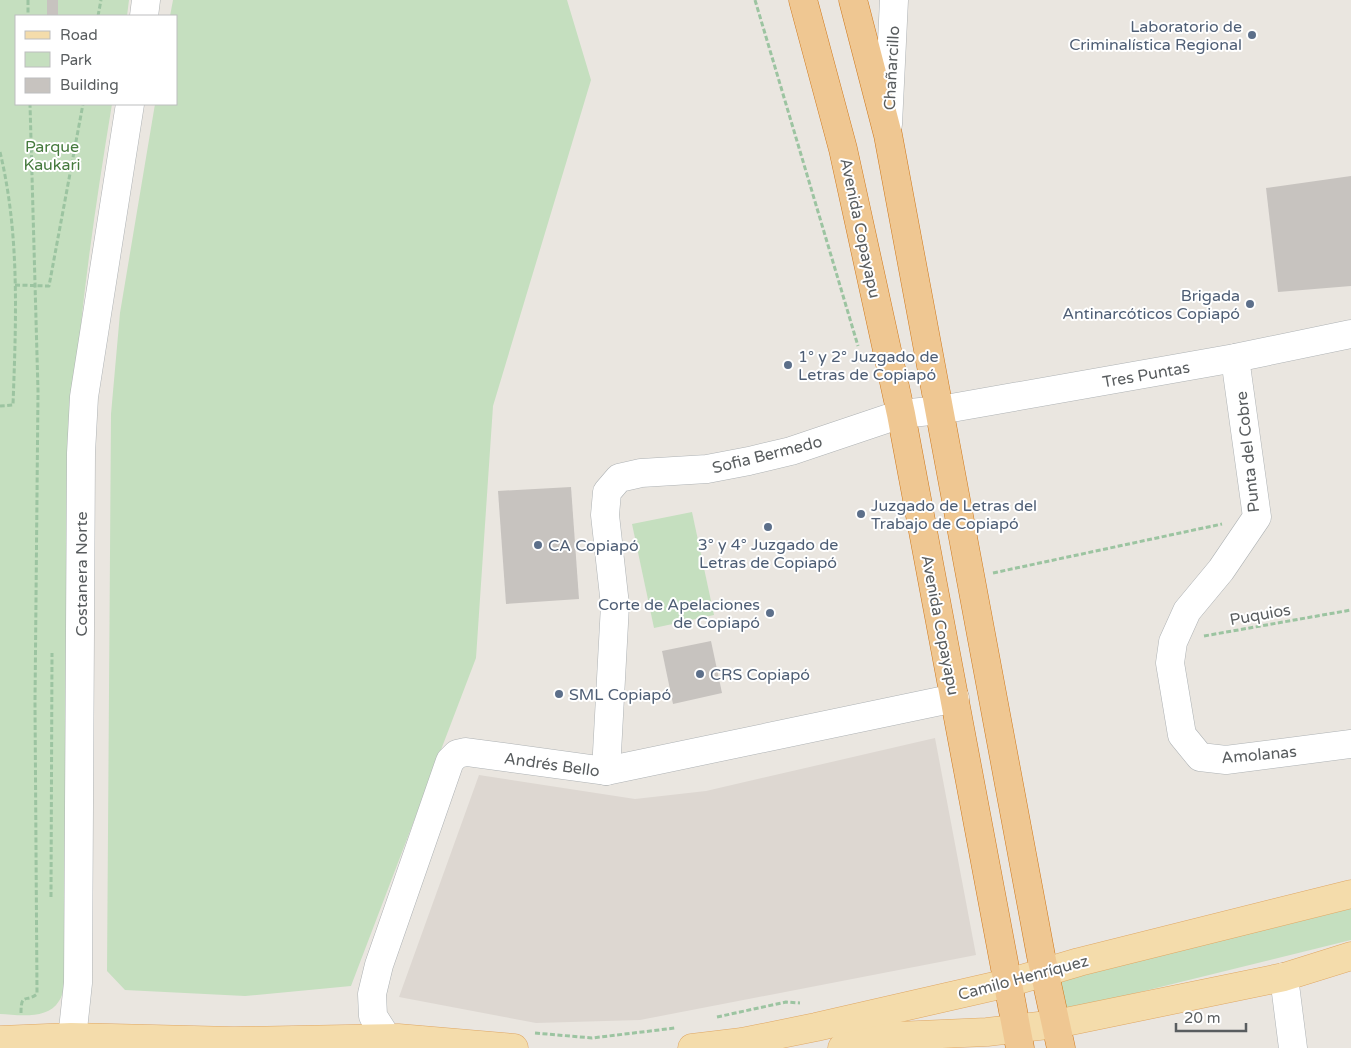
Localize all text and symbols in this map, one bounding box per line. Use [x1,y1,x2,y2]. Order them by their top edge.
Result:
legend [15,15,178,105]
place label: Laboratorio de Criminalística Regional [1069,17,1242,55]
street label: Chañarcillo [880,25,904,111]
text: Road [60,26,98,44]
marker: Laboratorio de Criminalística Regional [1246,29,1258,41]
text: Park [60,51,92,69]
text: Building [60,76,119,94]
park label: Parque Kaukari [23,137,81,175]
street label: Avenida Copayapu [835,156,885,300]
place label: Brigada Antinarcóticos Copiapó [1062,286,1240,324]
marker: Brigada Antinarcóticos Copiapó [1244,298,1256,310]
place label: 1° y 2° Juzgado de Letras de Copiapó [798,347,939,385]
street label: Tres Puntas [1101,357,1191,392]
marker: 1° y 2° Juzgado de Letras de Copiapó [782,359,794,371]
street label: Punta del Cobre [1232,390,1264,514]
street label: Sofia Bermedo [710,432,824,478]
place label: Juzgado de Letras del Trabajo de Copiapó [871,496,1037,534]
marker: Juzgado de Letras del Trabajo de Copiapó [855,508,867,520]
street label: Costanera Norte [72,512,92,636]
marker: 3° y 4° Juzgado de Letras de Copiapó [762,521,774,533]
place label: 3° y 4° Juzgado de Letras de Copiapó [698,535,838,573]
place label: CA Copiapó [548,536,639,556]
marker: CA Copiapó [532,539,544,551]
street label: Avenida Copayapu [917,553,963,697]
place label: Corte de Apelaciones de Copiapó [598,595,760,633]
street label: Puquios [1228,600,1292,630]
marker: Corte de Apelaciones de Copiapó [764,607,776,619]
place label: CRS Copiapó [710,665,810,685]
marker: CRS Copiapó [694,668,706,680]
place label: SML Copiapó [569,685,671,705]
marker: SML Copiapó [553,688,565,700]
street label: Amolanas [1221,742,1298,768]
street label: Andrés Bello [503,748,601,782]
street label: Camilo Henríquez [956,951,1091,1005]
scale bar [1176,1000,1246,1032]
text: 20 m [1184,1009,1221,1027]

